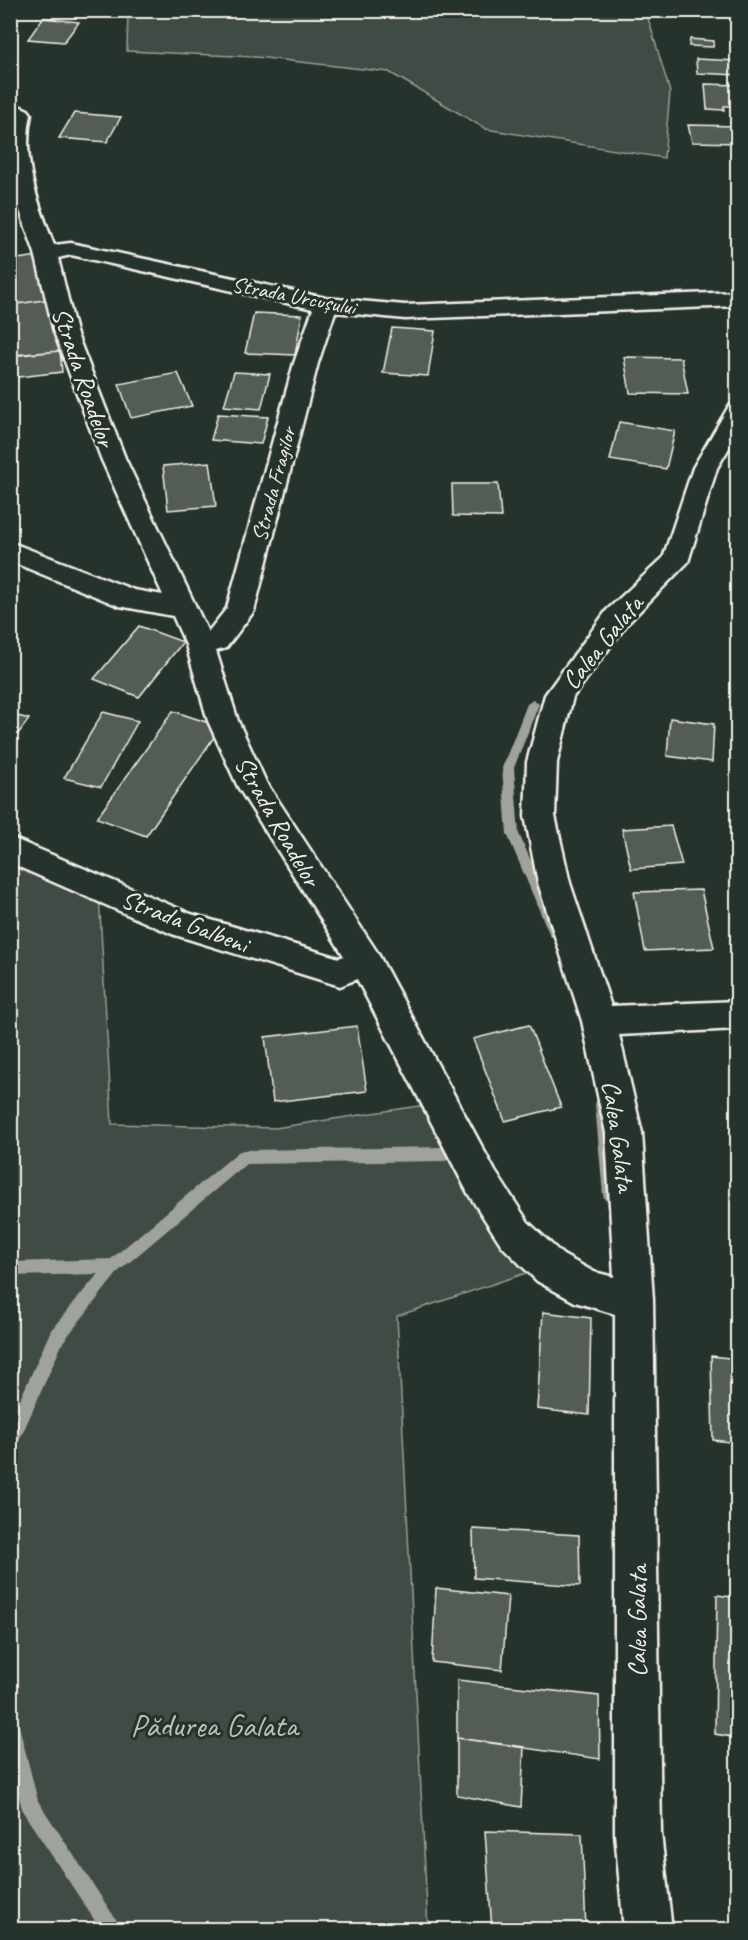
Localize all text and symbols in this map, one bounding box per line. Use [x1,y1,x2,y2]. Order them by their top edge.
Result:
street label: Strada Urcușului [230,270,361,322]
street label: Strada Roadelor [44,303,124,454]
street label: Strada Fragilor [245,422,303,544]
street label: Calea Galata [554,587,652,696]
street label: Strada Roadelor [227,750,329,895]
street label: Strada Galbeni [117,882,256,962]
street label: Calea Galata [594,1078,643,1196]
street label: Calea Galata [621,1563,654,1677]
park label: Pădurea Galata [130,1705,300,1746]

